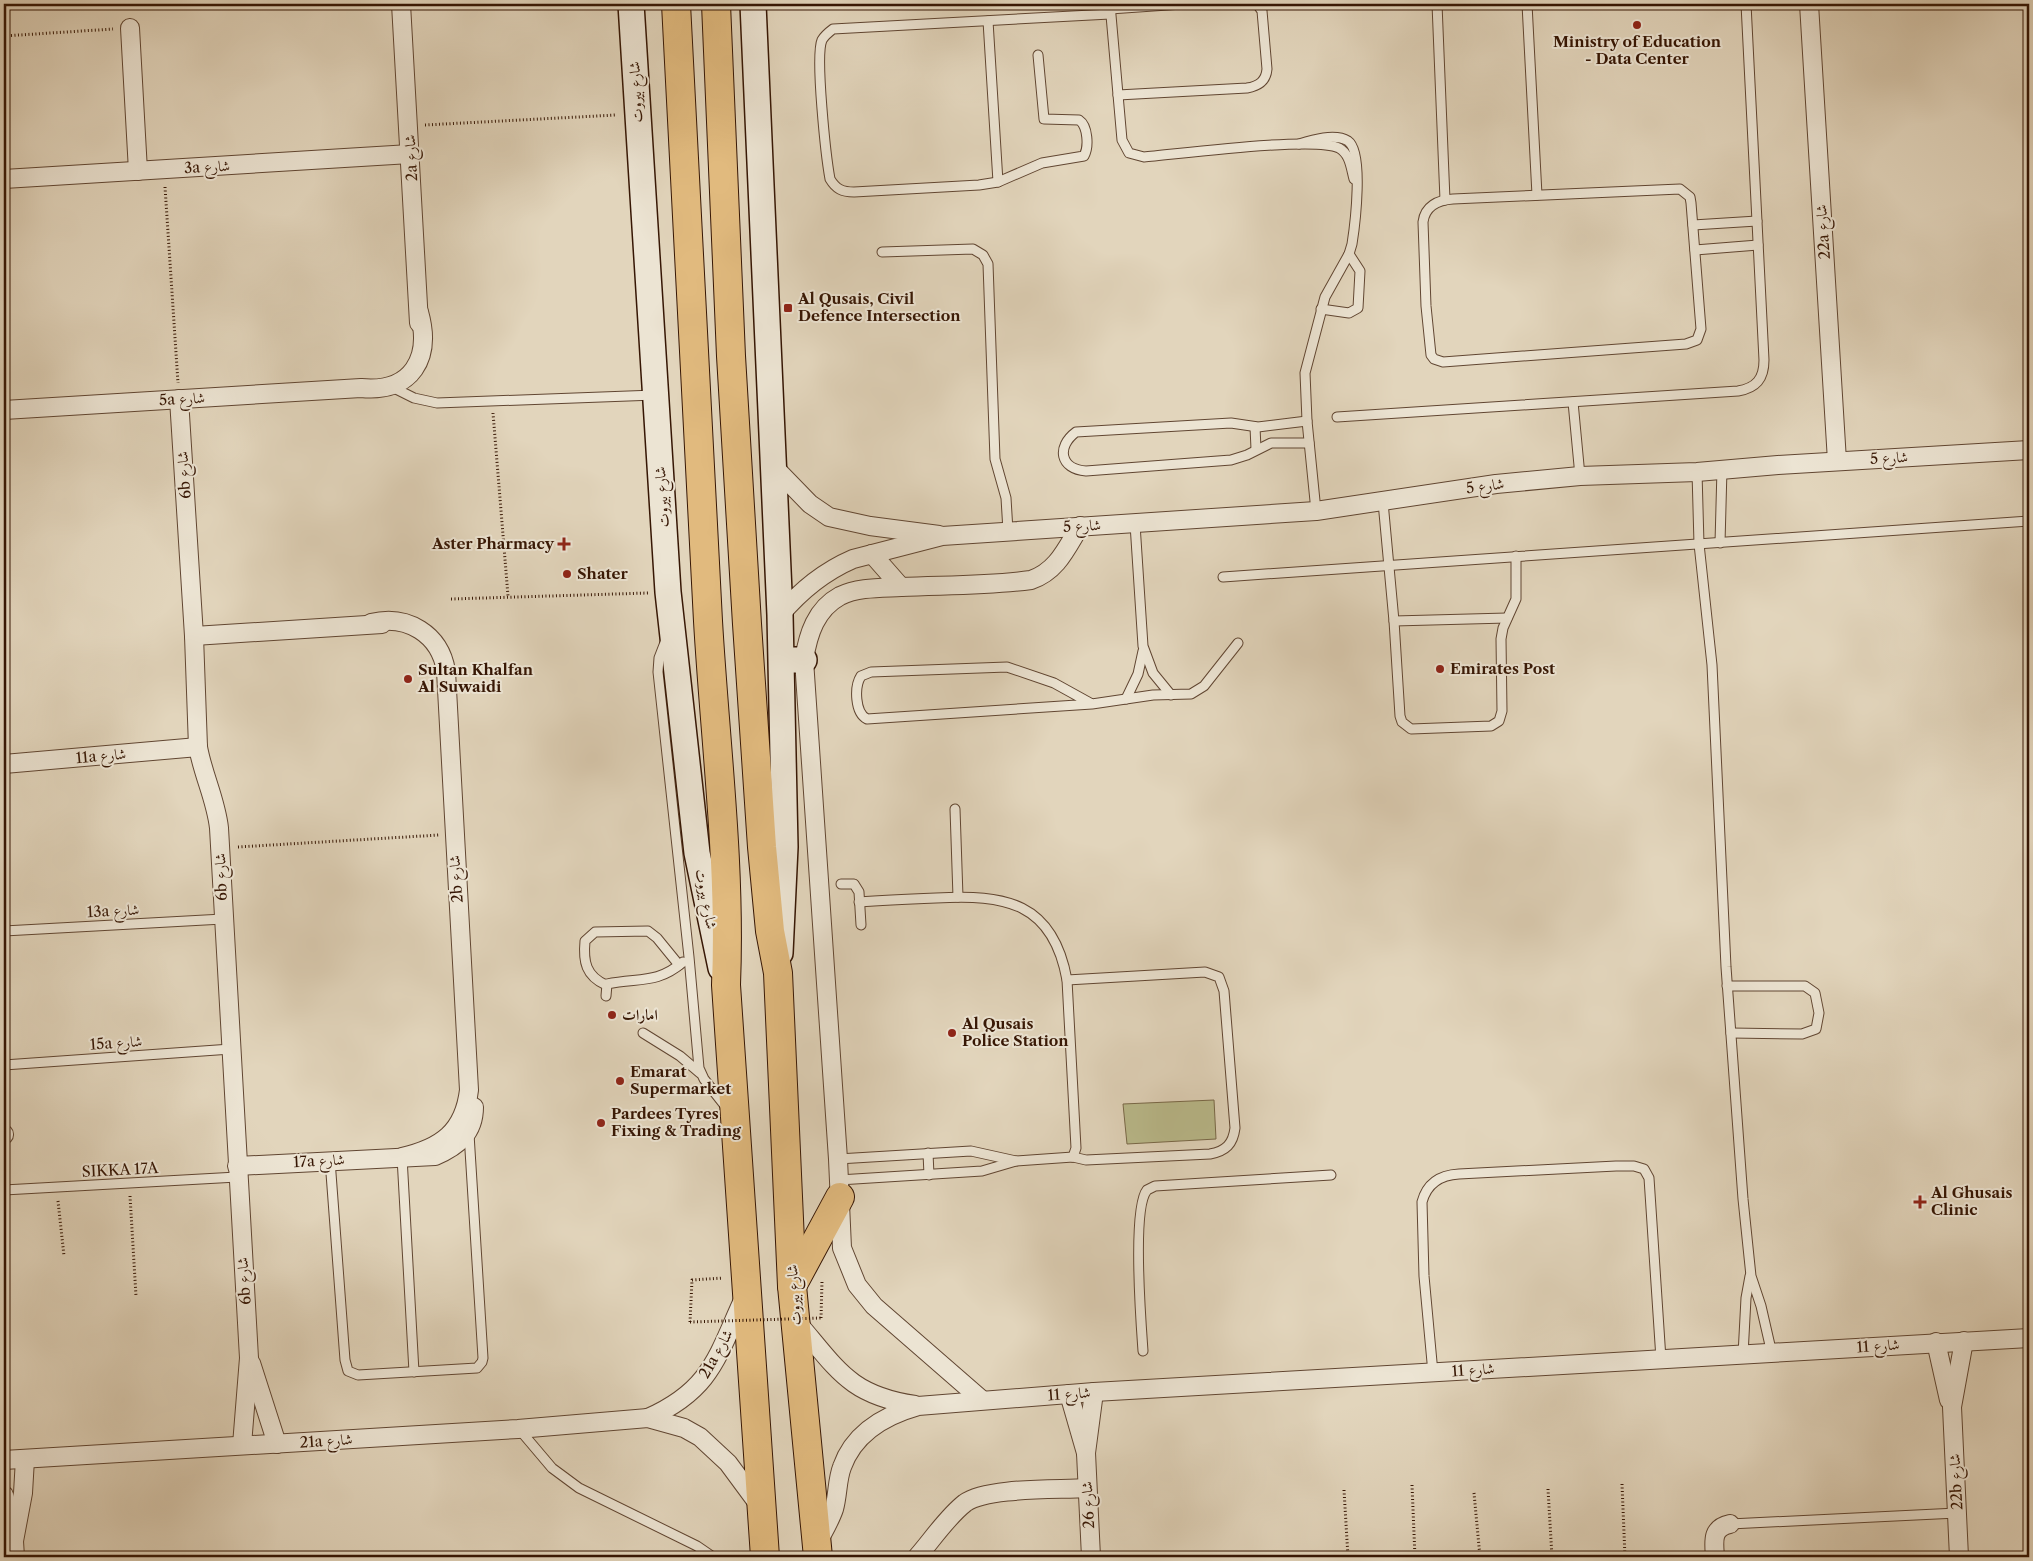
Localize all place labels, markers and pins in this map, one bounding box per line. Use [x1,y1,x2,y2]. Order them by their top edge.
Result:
marker: Ministry of Education - Data Center [1631,19,1643,31]
place label: Ministry of Education - Data Center [1553,32,1722,68]
place label: Al Qusais, Civil Defence Intersection [797,289,961,325]
marker: Al Qusais, Civil Defence Intersection [782,302,794,314]
place label: Aster Pharmacy [431,534,555,553]
marker: Aster Pharmacy [558,538,570,550]
place label: Shater [577,564,629,583]
marker: Shater [561,568,573,580]
place label: Emirates Post [1450,659,1555,678]
place label: Sultan Khalfan Al Suwaidi [417,660,534,696]
marker: Emirates Post [1434,663,1446,675]
marker: Sultan Khalfan Al Suwaidi [402,673,414,685]
place label: امارات [622,1005,658,1024]
marker: امارات [606,1009,618,1021]
place label: Al Qusais Police Station [961,1014,1069,1050]
marker: Al Qusais Police Station [946,1027,958,1039]
place label: Emarat Supermarket [630,1062,731,1098]
marker: Emarat Supermarket [614,1075,626,1087]
place label: Pardees Tyres Fixing & Trading [611,1104,741,1140]
marker: Pardees Tyres Fixing & Trading [595,1117,607,1129]
place label: Al Ghusais Clinic [1930,1183,2012,1219]
marker: Al Ghusais Clinic [1913,1195,1927,1209]

